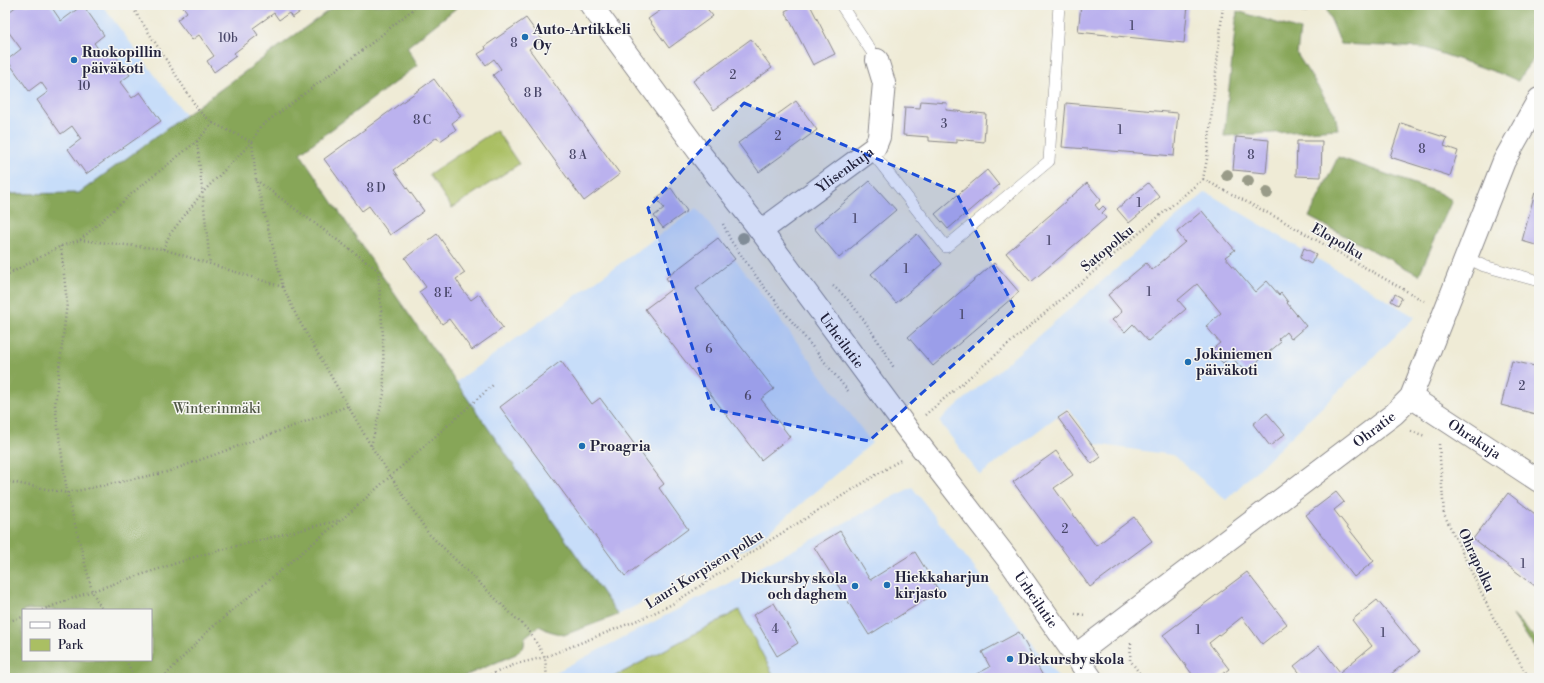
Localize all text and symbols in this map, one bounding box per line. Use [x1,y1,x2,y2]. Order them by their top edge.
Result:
house number: 1 [1129,19,1135,34]
place label: Auto-Artikkeli Oy [532,21,631,55]
house number: 10b [218,31,238,46]
marker: Auto-Artikkeli Oy [520,32,530,42]
house number: 8 [510,36,518,51]
place label: Ruokopillin päiväkoti [82,44,162,78]
marker: Ruokopillin päiväkoti [69,55,79,65]
house number: 2 [730,68,737,83]
house number: 10 [78,79,90,94]
house number: 8 B [524,86,542,101]
house number: 8 C [413,113,431,128]
house number: 3 [941,117,948,132]
house number: 1 [1117,123,1123,138]
house number: 2 [775,129,782,144]
street label: Ylisenkuja [812,142,878,198]
house number: 8 [1418,142,1426,157]
house number: 8 A [569,148,588,163]
house number: 8 [1247,148,1255,163]
house number: 8 D [366,181,386,196]
house number: 1 [1136,196,1142,211]
house number: 1 [852,212,858,227]
street label: Elopolku [1308,220,1367,264]
street label: Satopolku [1077,221,1138,276]
house number: 1 [1046,234,1052,249]
house number: 1 [903,262,909,277]
house number: 1 [1146,285,1152,300]
house number: 8 E [434,286,452,301]
house number: 1 [959,308,965,323]
street label: Urheilutie [815,310,868,373]
house number: 6 [705,342,713,357]
place label: Jokiniemen päiväkoti [1194,346,1273,380]
marker: Jokiniemen päiväkoti [1183,357,1193,367]
house number: 2 [1519,379,1526,394]
house number: 6 [744,389,752,404]
park label: Winterinmäki [172,400,261,418]
street label: Ohratie [1350,408,1400,452]
street label: Ohrakuja [1444,416,1505,464]
place label: Proagria [590,438,651,456]
marker: Proagria [577,441,587,451]
house number: 2 [1062,522,1069,537]
street label: Lauri Korpisen polku [642,526,767,613]
street label: Ohrapolku [1454,526,1499,595]
house number: 1 [1520,557,1526,572]
place label: Hiekkaharjun kirjasto [895,569,989,603]
street label: Urheilutie [1010,569,1061,632]
place label: Dickursby skola och daghem [741,570,847,604]
marker: Hiekkaharjun kirjasto [882,580,892,590]
marker: Dickursby skola och daghem [850,581,860,591]
legend [22,609,152,661]
text: Road [58,618,86,633]
house number: 4 [771,622,779,637]
house number: 1 [1195,623,1201,638]
house number: 1 [1380,626,1386,641]
text: Park [58,638,84,653]
place label: Dickursby skola [1018,651,1125,669]
marker: Dickursby skola [1005,654,1015,664]

